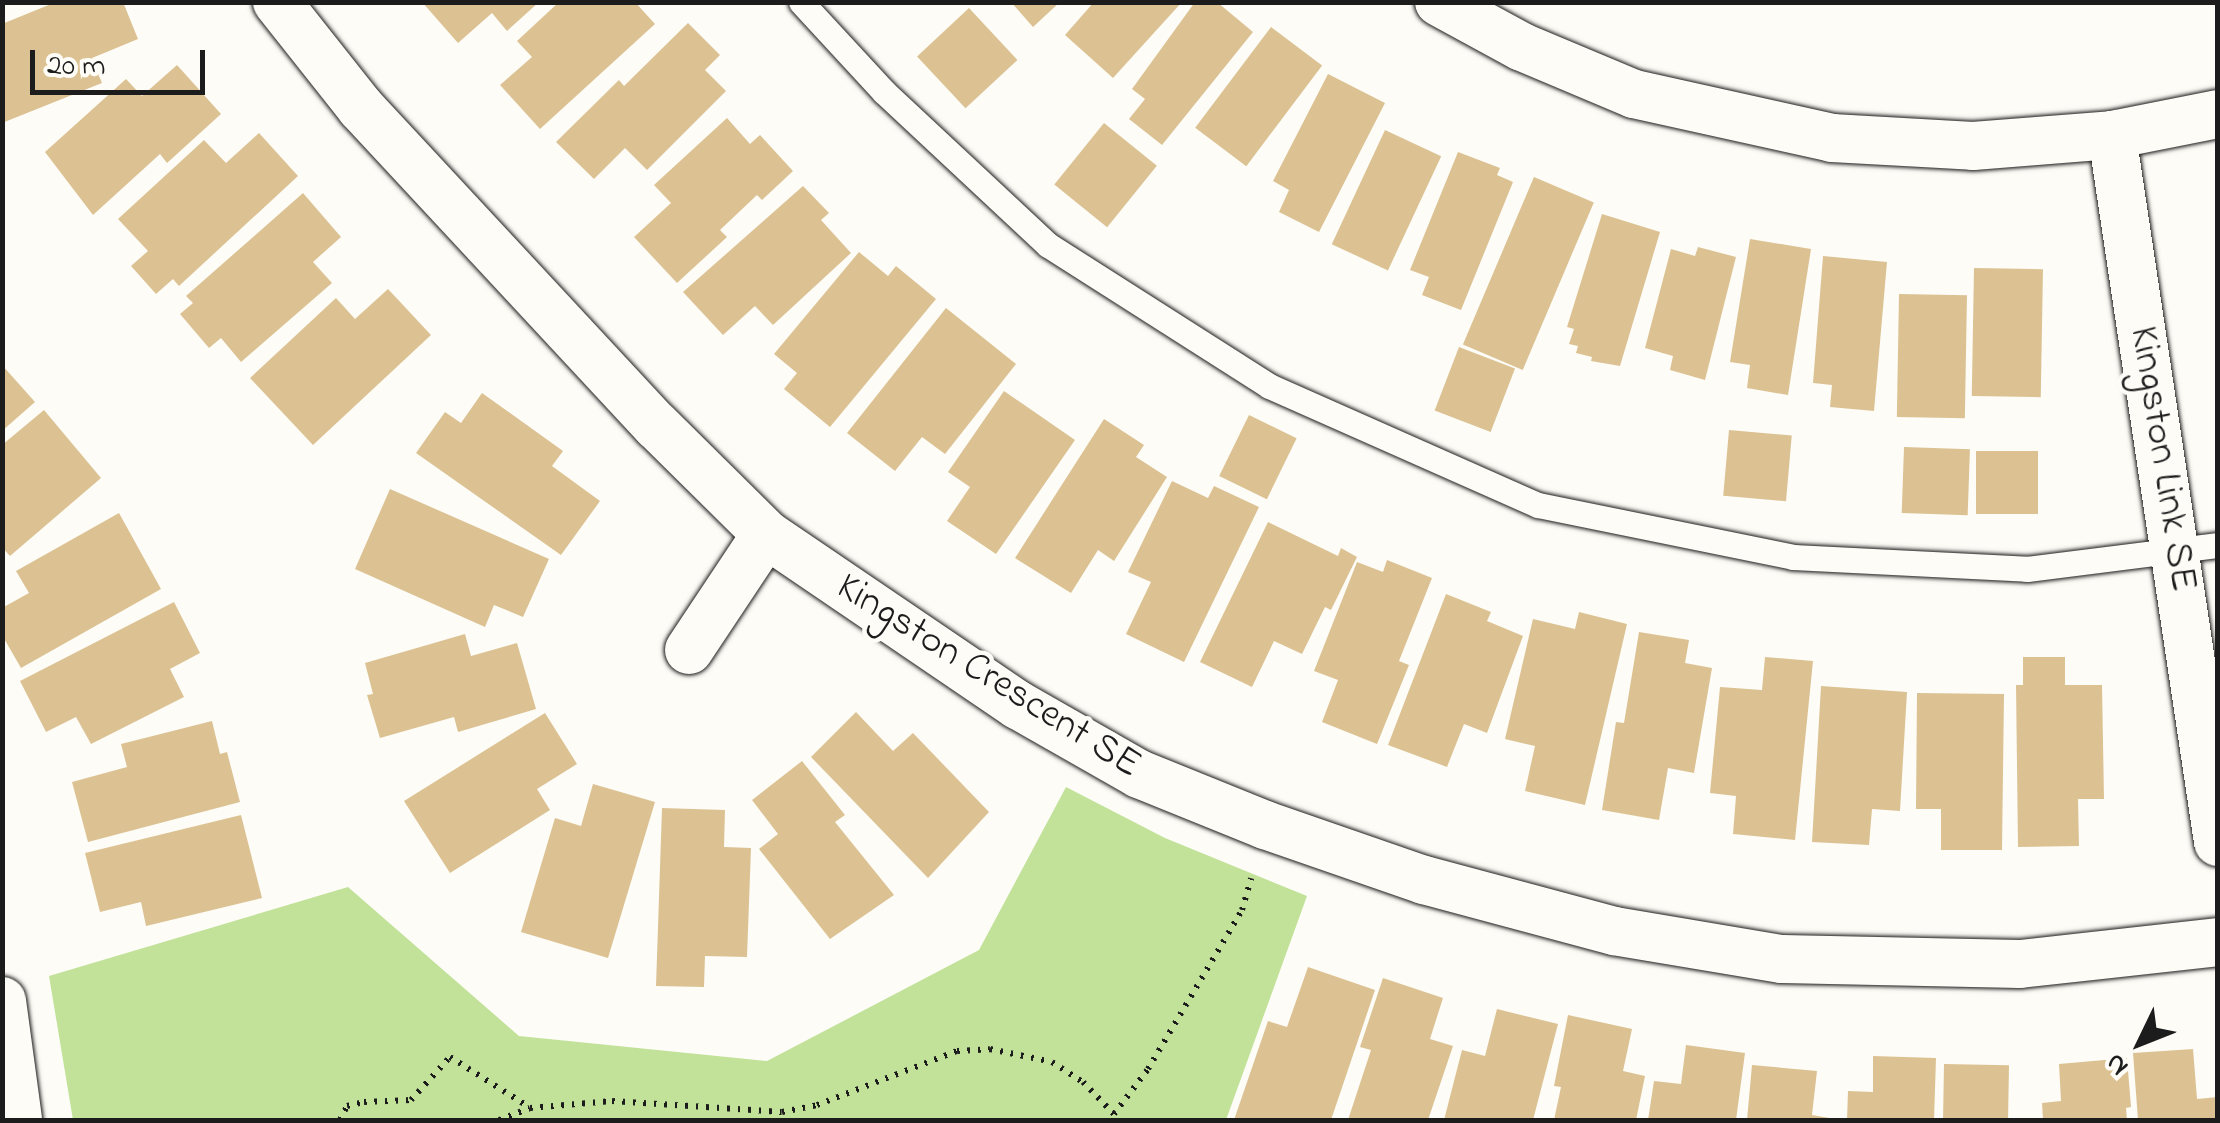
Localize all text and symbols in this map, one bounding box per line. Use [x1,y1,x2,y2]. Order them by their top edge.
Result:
scale bar [35,30,210,92]
text: 20 m [47,45,106,89]
street label: Kingston Link SE [2117,323,2207,595]
street label: Kingston Crescent SE [827,564,1149,790]
north arrow [2090,993,2190,1093]
text: N [2096,1043,2139,1085]

